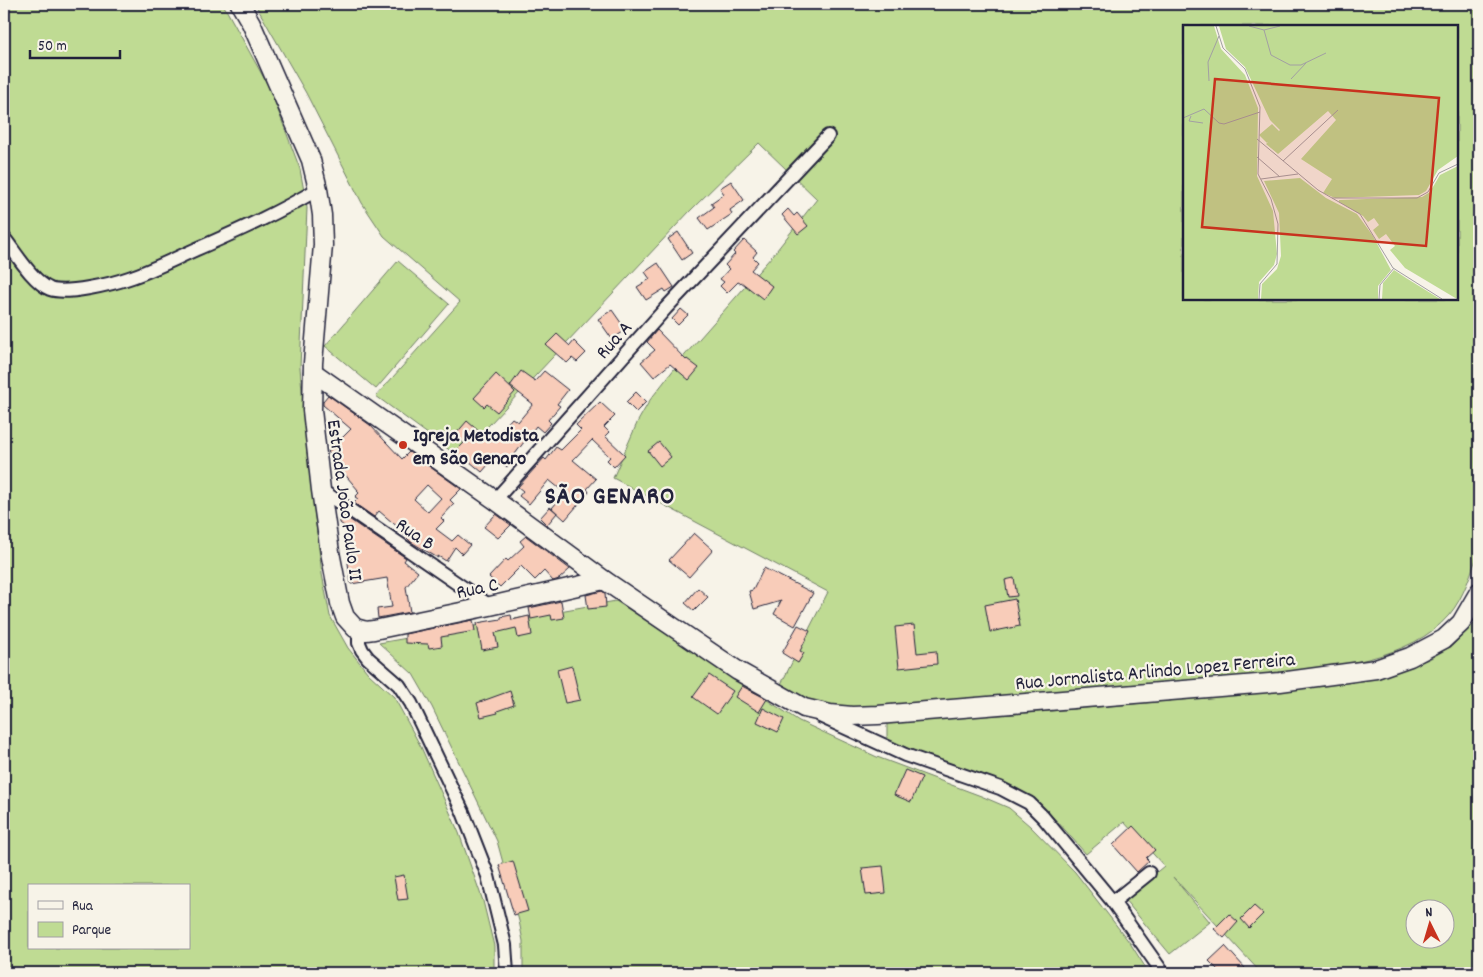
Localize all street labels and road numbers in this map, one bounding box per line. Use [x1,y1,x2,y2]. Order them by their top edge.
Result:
street label: Rua A [590,316,640,366]
street label: Estrada João Paulo II [318,418,368,583]
street label: Rua B [389,512,439,559]
street label: Rua C [454,572,501,608]
street label: Rua Jornalista Arlindo Lopez Ferreira [1014,647,1297,699]

